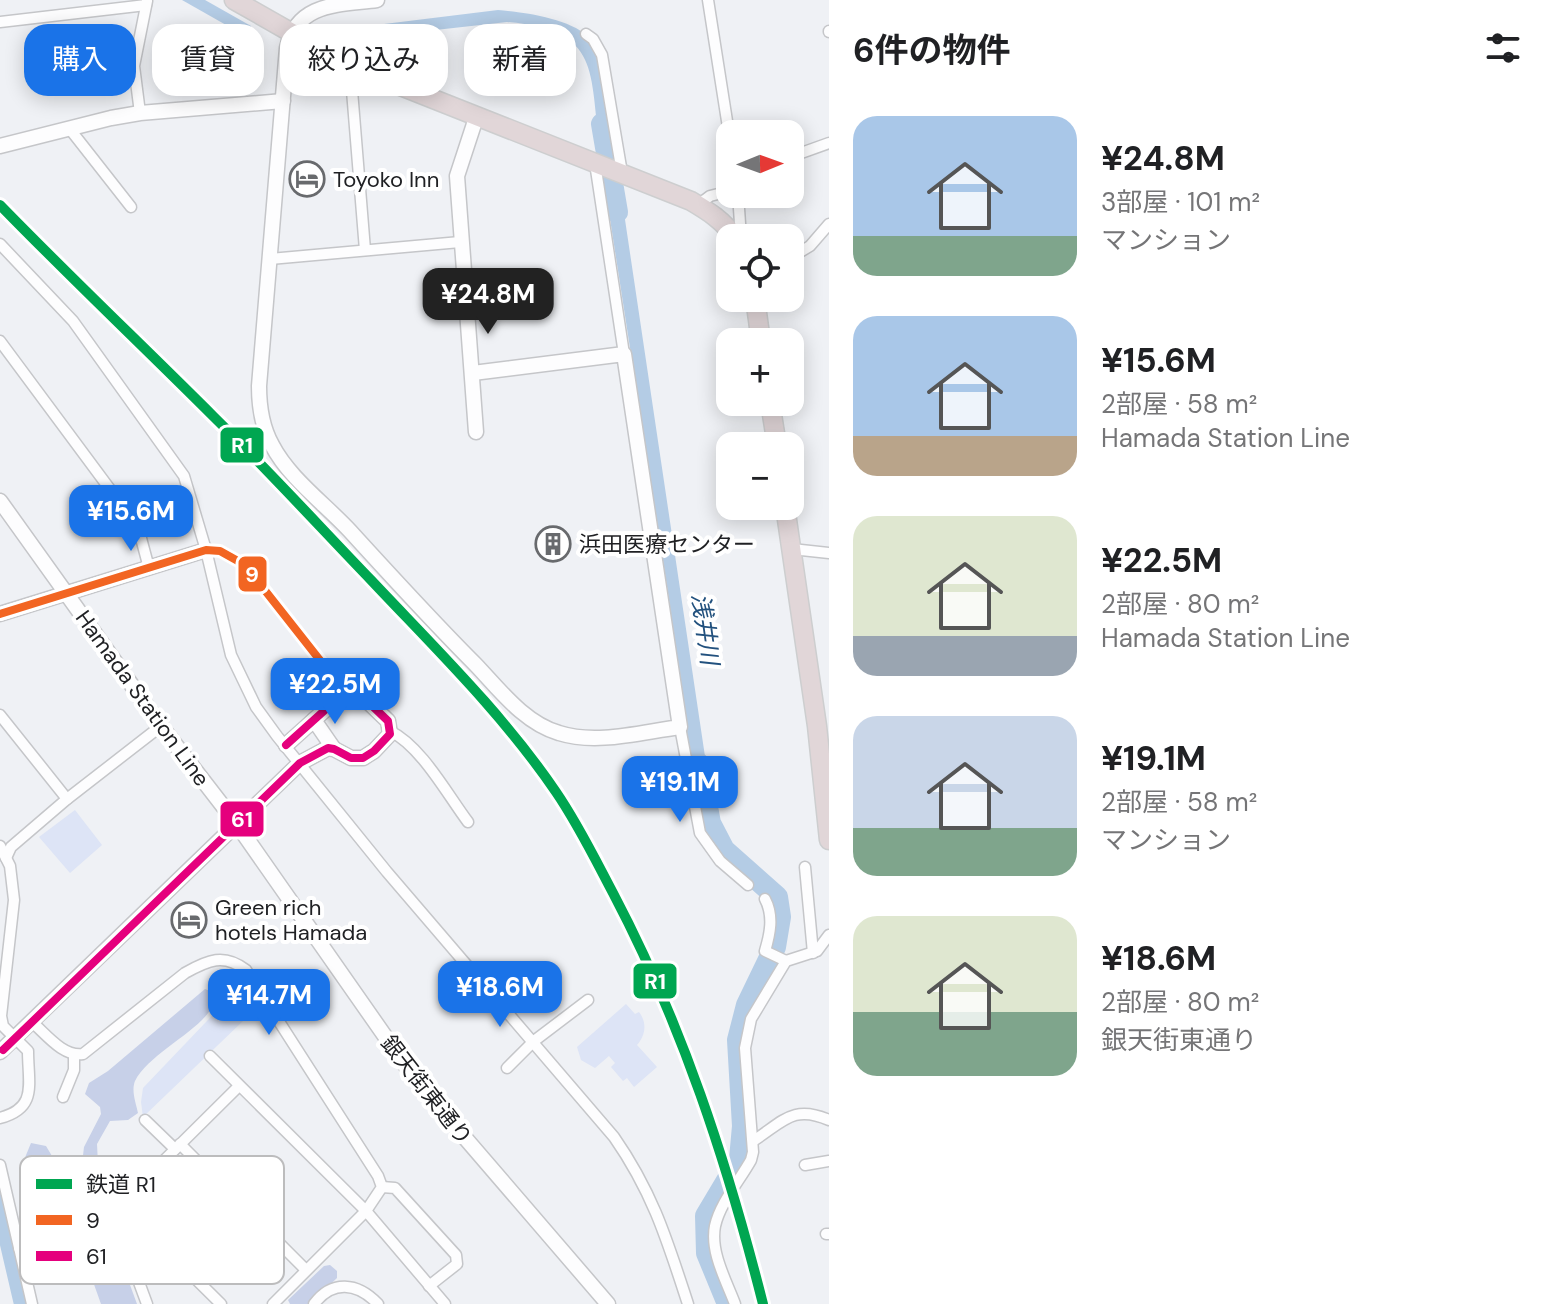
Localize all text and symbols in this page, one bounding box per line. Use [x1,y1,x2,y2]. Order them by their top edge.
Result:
chip: 購入 [24,24,136,96]
chip: 賃貸 [152,24,264,96]
chip: 絞り込み [280,24,448,96]
chip: 新着 [464,24,576,96]
icon: filters [1481,26,1525,70]
text: 6件の物件 [853,28,1011,73]
north arrow [716,120,804,208]
map controls [716,120,804,520]
text: ¥24.8M [1101,136,1225,181]
icon: home [917,148,1013,244]
hotel icon: Toyoko Inn [288,160,326,198]
place label: Toyoko Inn [333,165,439,194]
text: 3部屋 · 101 m² [1101,185,1260,219]
text: マンション [1101,223,1231,257]
button: locate [716,224,804,312]
pin: ¥24.8M [423,268,553,336]
text: ¥24.8M [441,277,535,311]
button: + [716,328,804,416]
text: ¥15.6M [1101,338,1216,383]
icon: home [917,348,1013,444]
text: 2部屋 · 58 m² [1101,387,1257,421]
text: Hamada Station Line [1101,421,1350,455]
line badge: R1 [219,426,265,464]
text: R1 [231,431,253,460]
button: − [716,432,804,520]
pin: ¥15.6M [66,485,196,553]
text: ¥15.6M [87,494,175,528]
building icon: 浜田医療センター [534,525,572,563]
place label: 浜田医療センター [579,530,755,559]
text: ¥22.5M [1101,538,1222,583]
icon: home [917,548,1013,644]
line badge: 9 [237,555,268,593]
text: 9 [245,560,259,589]
text: 2部屋 · 80 m² [1101,587,1259,621]
water label: 浅井川 [685,591,726,670]
street label: Hamada Station Line [69,605,216,792]
text: Hamada Station Line [1101,621,1350,655]
pin: ¥22.5M [270,658,400,726]
text: ¥22.5M [289,667,381,701]
text: ¥19.1M [1101,736,1206,781]
icon: home [917,748,1013,844]
pin: ¥19.1M [615,756,745,824]
text: ¥19.1M [640,765,720,799]
text: 2部屋 · 58 m² [1101,785,1257,819]
line badge: 61 [219,800,265,838]
text: 61 [231,805,253,834]
text: マンション [1101,823,1231,857]
place label: Green rich hotels Hamada [215,893,367,947]
hotel icon: Green rich hotels Hamada [170,901,208,939]
text: ¥18.6M [1101,936,1216,981]
icon: home [917,948,1013,1044]
pin: ¥18.6M [435,961,565,1029]
line badge: R1 [632,962,678,1000]
text: R1 [644,967,666,996]
pin: ¥14.7M [204,969,334,1037]
text: ¥18.6M [456,970,544,1004]
text: ¥14.7M [226,978,312,1012]
text: 2部屋 · 80 m² [1101,985,1259,1019]
text: 銀天街東通り [1101,1023,1257,1057]
street label: 銀天街東通り [375,1029,479,1151]
legend [20,1156,284,1284]
text: 鉄道 R1 [86,1170,156,1199]
text: 9 [86,1206,100,1235]
text: 61 [86,1242,107,1271]

